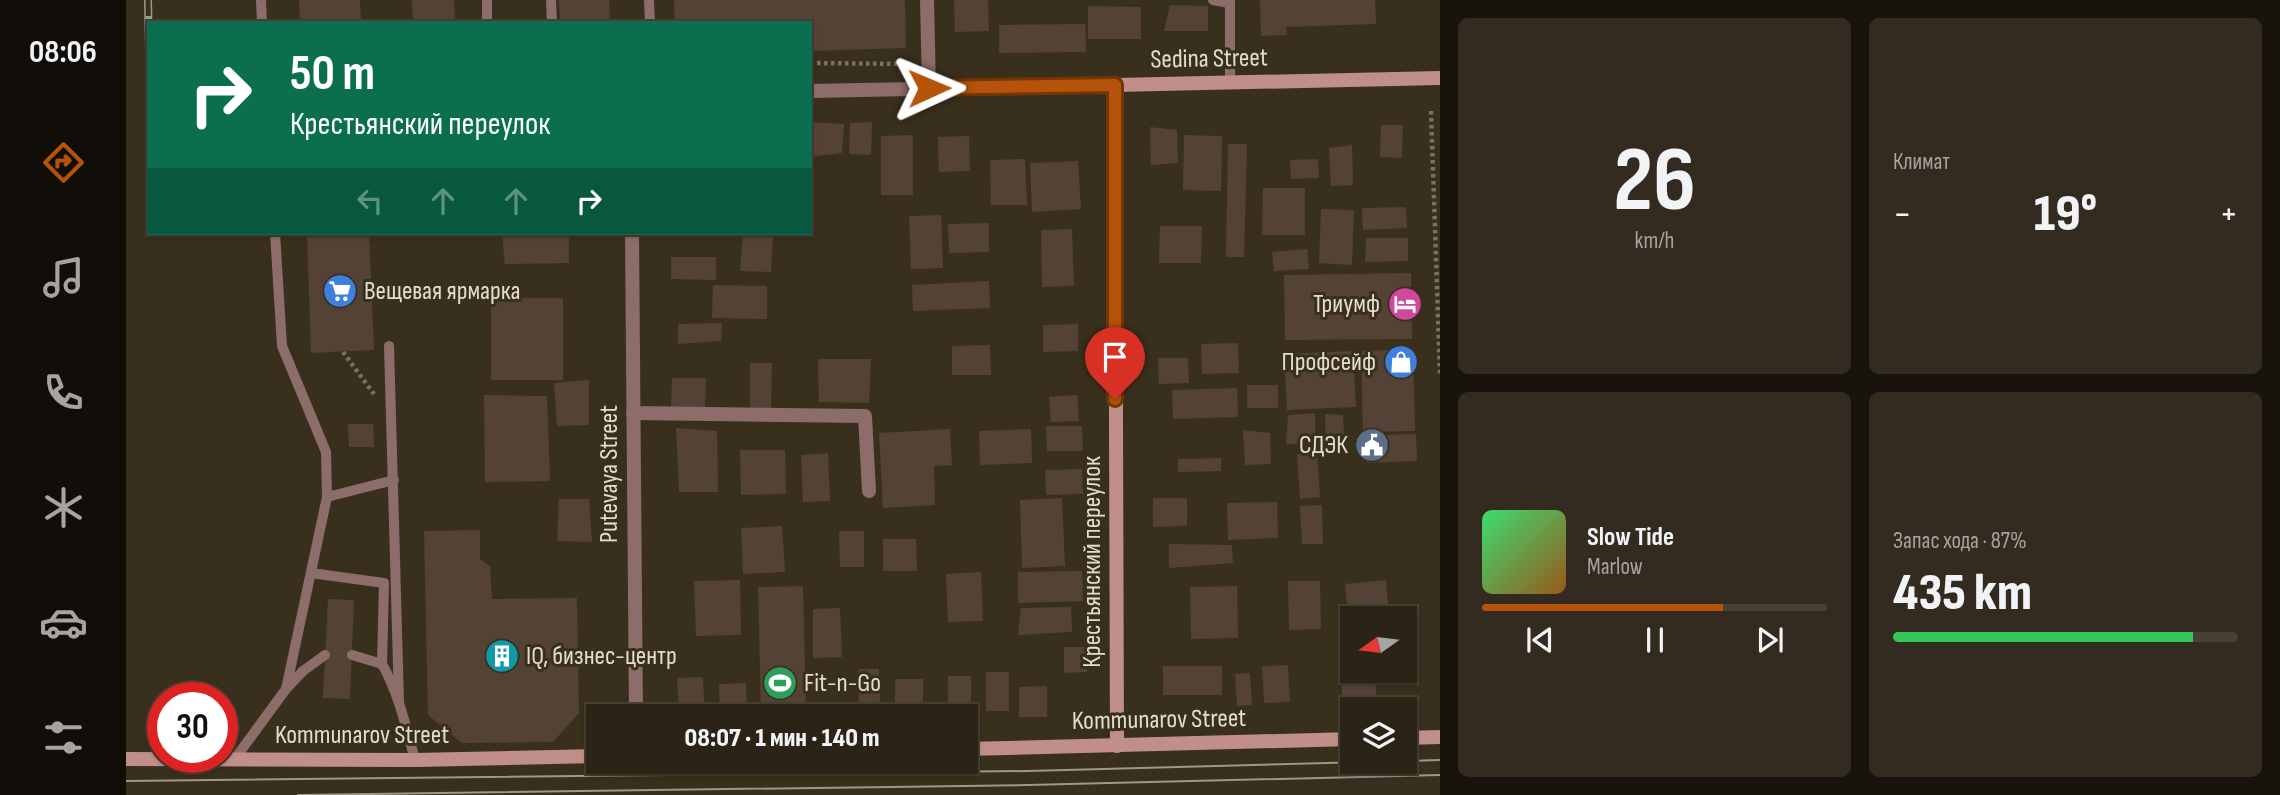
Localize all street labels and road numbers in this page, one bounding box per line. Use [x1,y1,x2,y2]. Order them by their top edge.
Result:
street label: Sedina Street [1150,42,1268,76]
street label: Putevaya Street [594,405,625,543]
street label: Крестьянский переулок [1077,456,1108,668]
street label: Kommunarov Street [1072,703,1246,737]
street label: Kommunarov Street [275,720,449,751]

